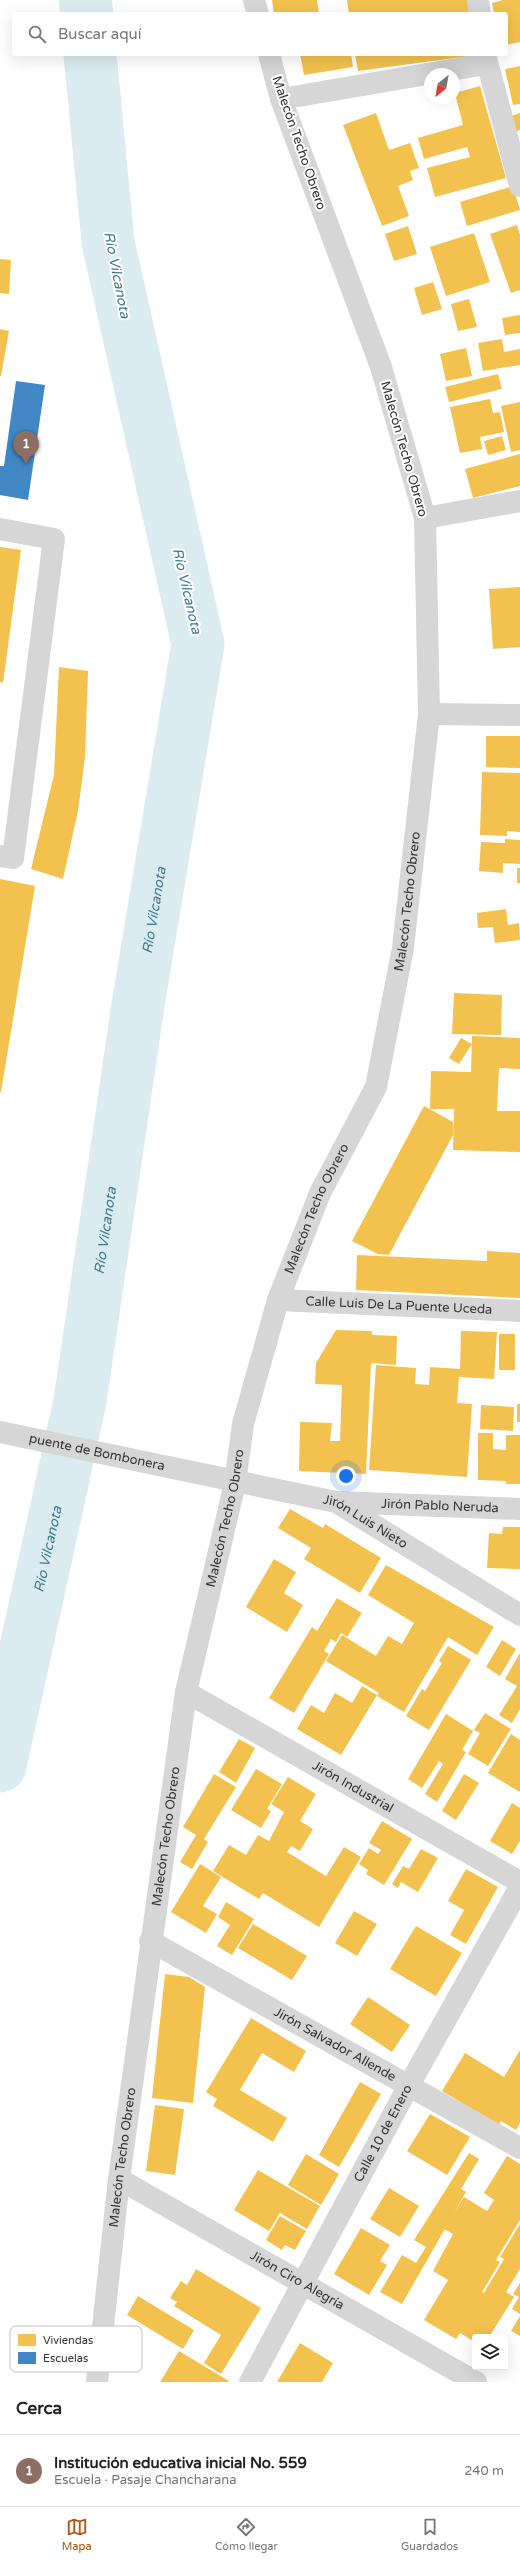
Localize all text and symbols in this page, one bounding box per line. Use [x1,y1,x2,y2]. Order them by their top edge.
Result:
search box [12,12,508,56]
icon: search [26,23,48,45]
text: Buscar aquí [58,25,141,43]
north arrow [424,68,460,104]
street label: Malecón Techo Obrero [269,74,329,212]
water label: Río Vilcanota [100,230,134,321]
street label: Malecón Techo Obrero [377,379,431,519]
pin: 1 [13,431,39,464]
water label: Río Vilcanota [169,546,205,637]
street label: Malecón Techo Obrero [391,831,424,973]
water label: Río Vilcanota [138,864,170,955]
street label: Malecón Techo Obrero [281,1141,353,1276]
water label: Río Vilcanota [90,1185,120,1275]
street label: Calle Luis De La Puente Uceda [305,1293,493,1318]
street label: puente de Bombonera [28,1430,166,1474]
street label: Malecón Techo Obrero [203,1448,247,1589]
your location [336,1466,356,1486]
street label: Jirón Luis Nieto [322,1492,411,1552]
street label: Jirón Pablo Neruda [381,1496,499,1516]
water label: Río Vilcanota [30,1503,65,1594]
street label: Jirón Industrial [309,1758,396,1816]
street label: Malecón Techo Obrero [149,1766,184,1907]
street label: Jirón Salvador Allende [271,2004,399,2085]
street label: Calle 10 de Enero [350,2082,416,2185]
street label: Malecón Techo Obrero [106,2087,140,2228]
street label: Jirón Ciro Alegría [247,2247,347,2313]
legend [10,2326,142,2372]
text: Viviendas [43,2334,93,2347]
map controls [472,2334,508,2370]
button: layers [472,2334,508,2370]
text: Escuelas [43,2352,88,2365]
text: Cerca [16,2398,62,2419]
text: Institución educativa inicial No. 559 [54,2454,307,2472]
text: 1 [25,2463,33,2479]
text: 240 m [464,2463,504,2479]
text: Escuela · Pasaje Chancharana [54,2472,236,2488]
tab: Mapa [62,2516,92,2553]
tab: Cómo llegar [215,2516,278,2553]
tab: Guardados [401,2516,458,2553]

